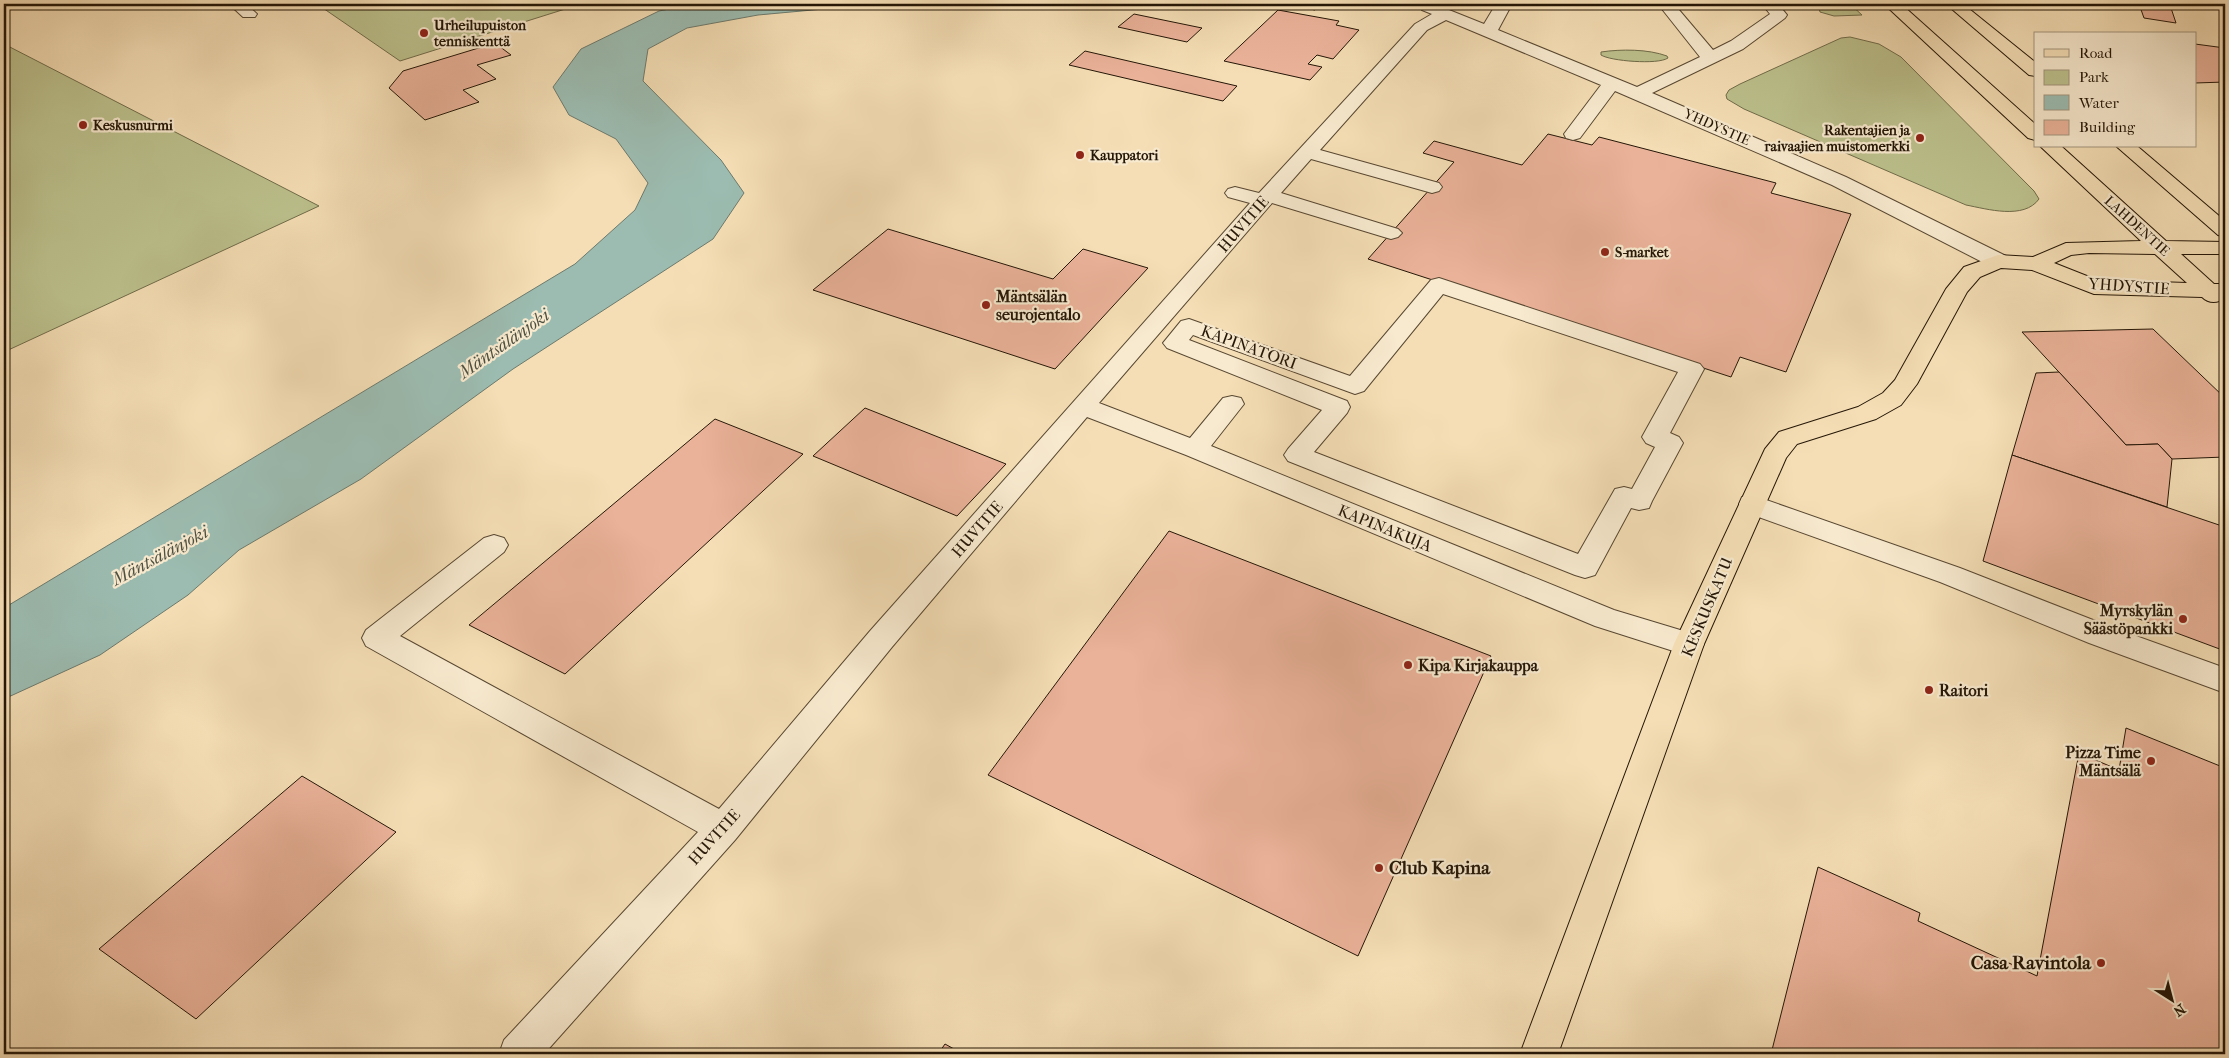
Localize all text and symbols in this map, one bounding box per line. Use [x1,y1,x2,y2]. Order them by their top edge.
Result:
place label: Urheilupuiston tenniskenttä [433,17,527,50]
marker: Urheilupuiston tenniskenttä [418,27,430,39]
legend [2034,32,2196,148]
text: Road [2079,44,2113,62]
text: Park [2079,68,2109,86]
text: Water [2078,94,2119,112]
street label: YHDYSTIE [1680,104,1753,149]
place label: Keskusnurmi [93,117,174,134]
text: Building [2079,118,2136,136]
marker: Keskusnurmi [77,119,89,131]
place label: Rakentajien ja raivaajien muistomerkki [1764,122,1911,155]
marker: Rakentajien ja raivaajien muistomerkki [1914,132,1926,144]
place label: Kauppatori [1090,147,1159,164]
marker: Kauppatori [1074,149,1086,161]
street label: HUVITIE [1213,192,1273,256]
street label: LAHDENTIE [2101,192,2173,260]
place label: S-market [1615,244,1670,261]
marker: S-market [1599,246,1611,258]
street label: YHDYSTIE [2087,274,2170,298]
place label: Mäntsälän seurojentalo [995,287,1080,324]
marker: Mäntsälän seurojentalo [980,299,992,311]
water label: Mäntsälänjoki [453,304,555,384]
street label: KAPINATORI [1198,321,1300,373]
street label: HUVITIE [947,497,1007,561]
street label: KAPINAKUJA [1335,500,1435,556]
water label: Mäntsälänjoki [106,521,213,591]
street label: KESKUSKATU [1677,554,1737,660]
place label: Myrskylän Säästöpankki [2084,601,2174,639]
marker: Myrskylän Säästöpankki [2177,613,2189,625]
place label: Kipa Kirjakauppa [1418,656,1539,676]
marker: Kipa Kirjakauppa [1402,659,1414,671]
place label: Raitori [1939,681,1988,700]
marker: Raitori [1923,684,1935,696]
place label: Pizza Time Mäntsälä [2065,743,2142,780]
marker: Pizza Time Mäntsälä [2145,755,2157,767]
street label: HUVITIE [684,805,744,869]
place label: Club Kapina [1389,857,1491,879]
marker: Club Kapina [1373,862,1385,874]
place label: Casa Ravintola [1971,952,2092,974]
marker: Casa Ravintola [2095,957,2107,969]
north arrow [2146,976,2196,1026]
text: N [2170,1000,2189,1020]

